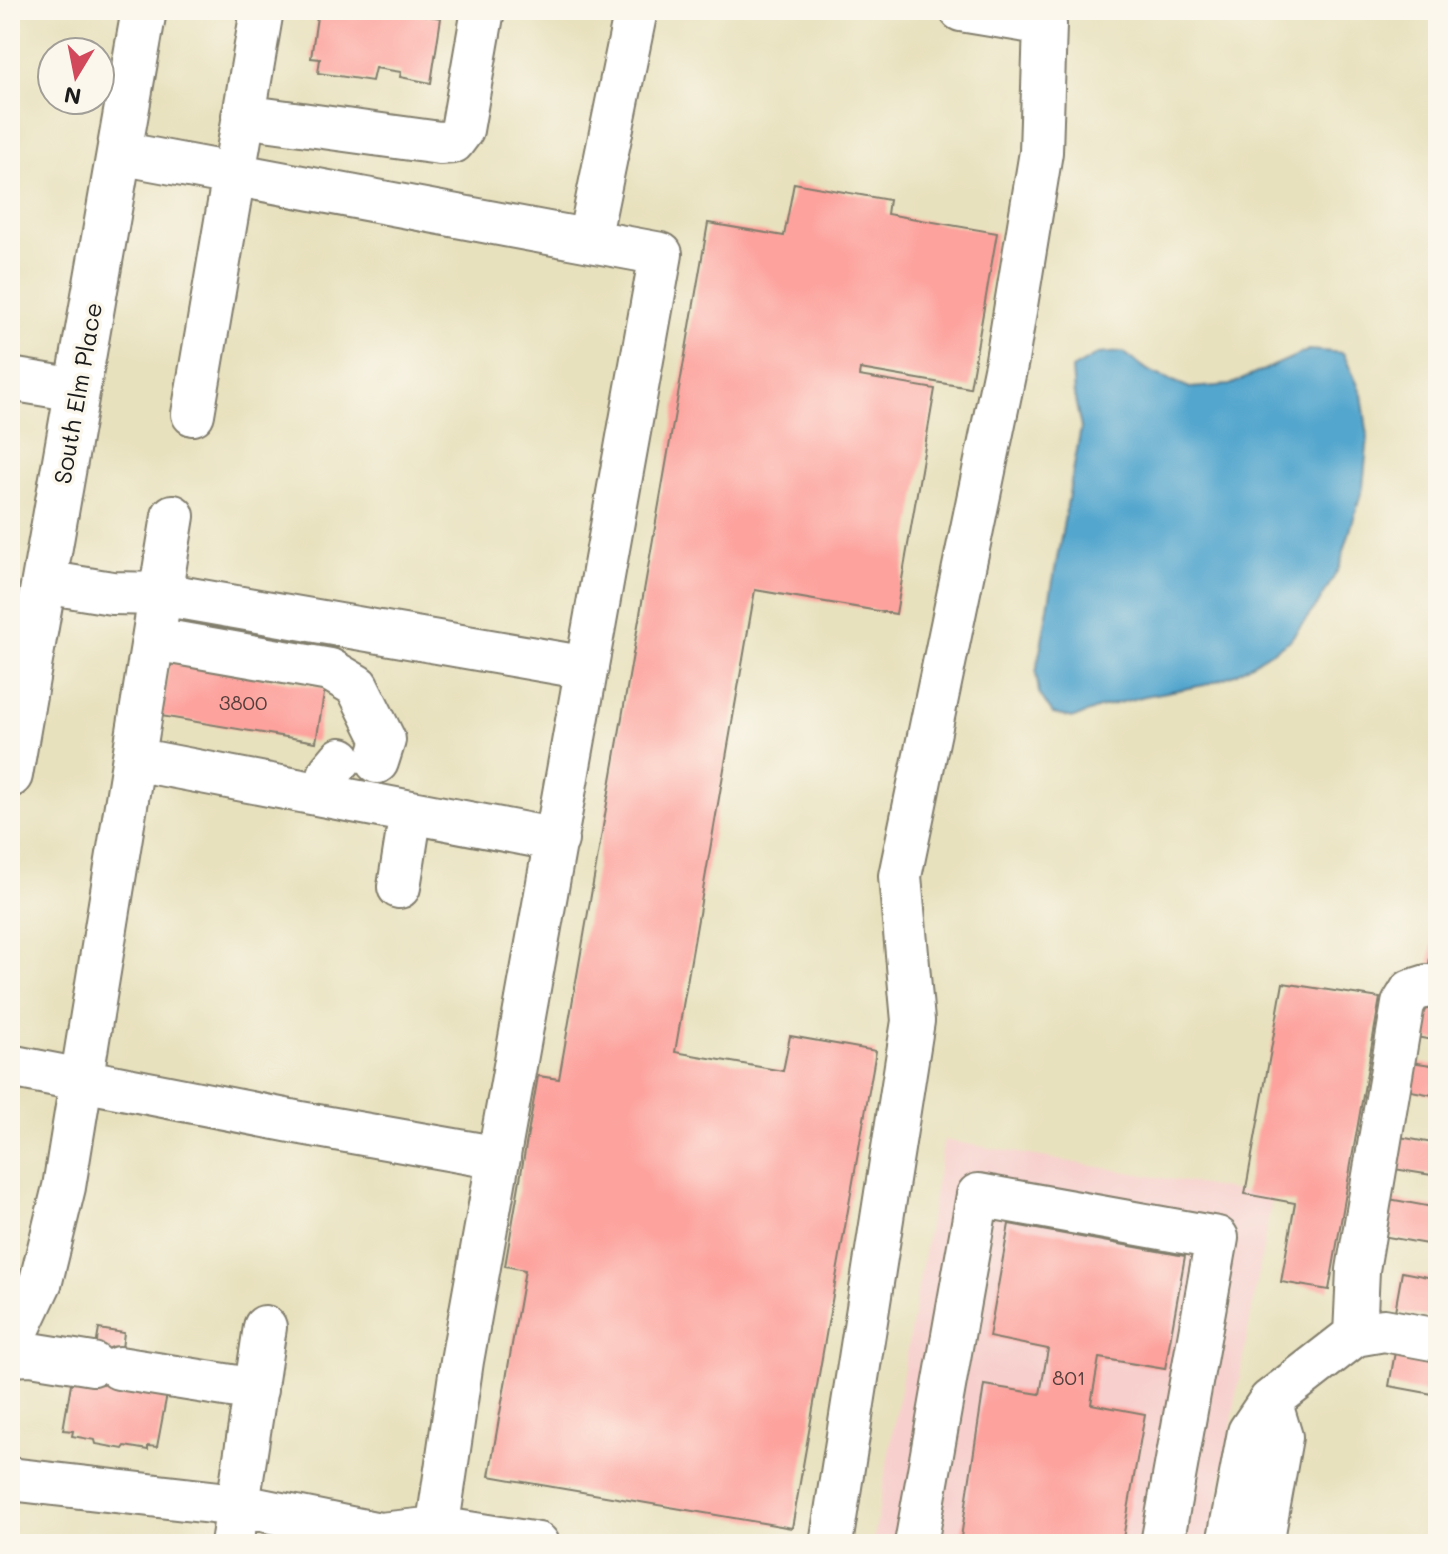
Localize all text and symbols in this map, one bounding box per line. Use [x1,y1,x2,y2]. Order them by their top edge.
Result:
north arrow [36,36,116,116]
text: N [62,80,83,112]
street label: South Elm Place [46,300,108,486]
house number: 3800 [219,689,267,715]
house number: 801 [1052,1364,1086,1390]

